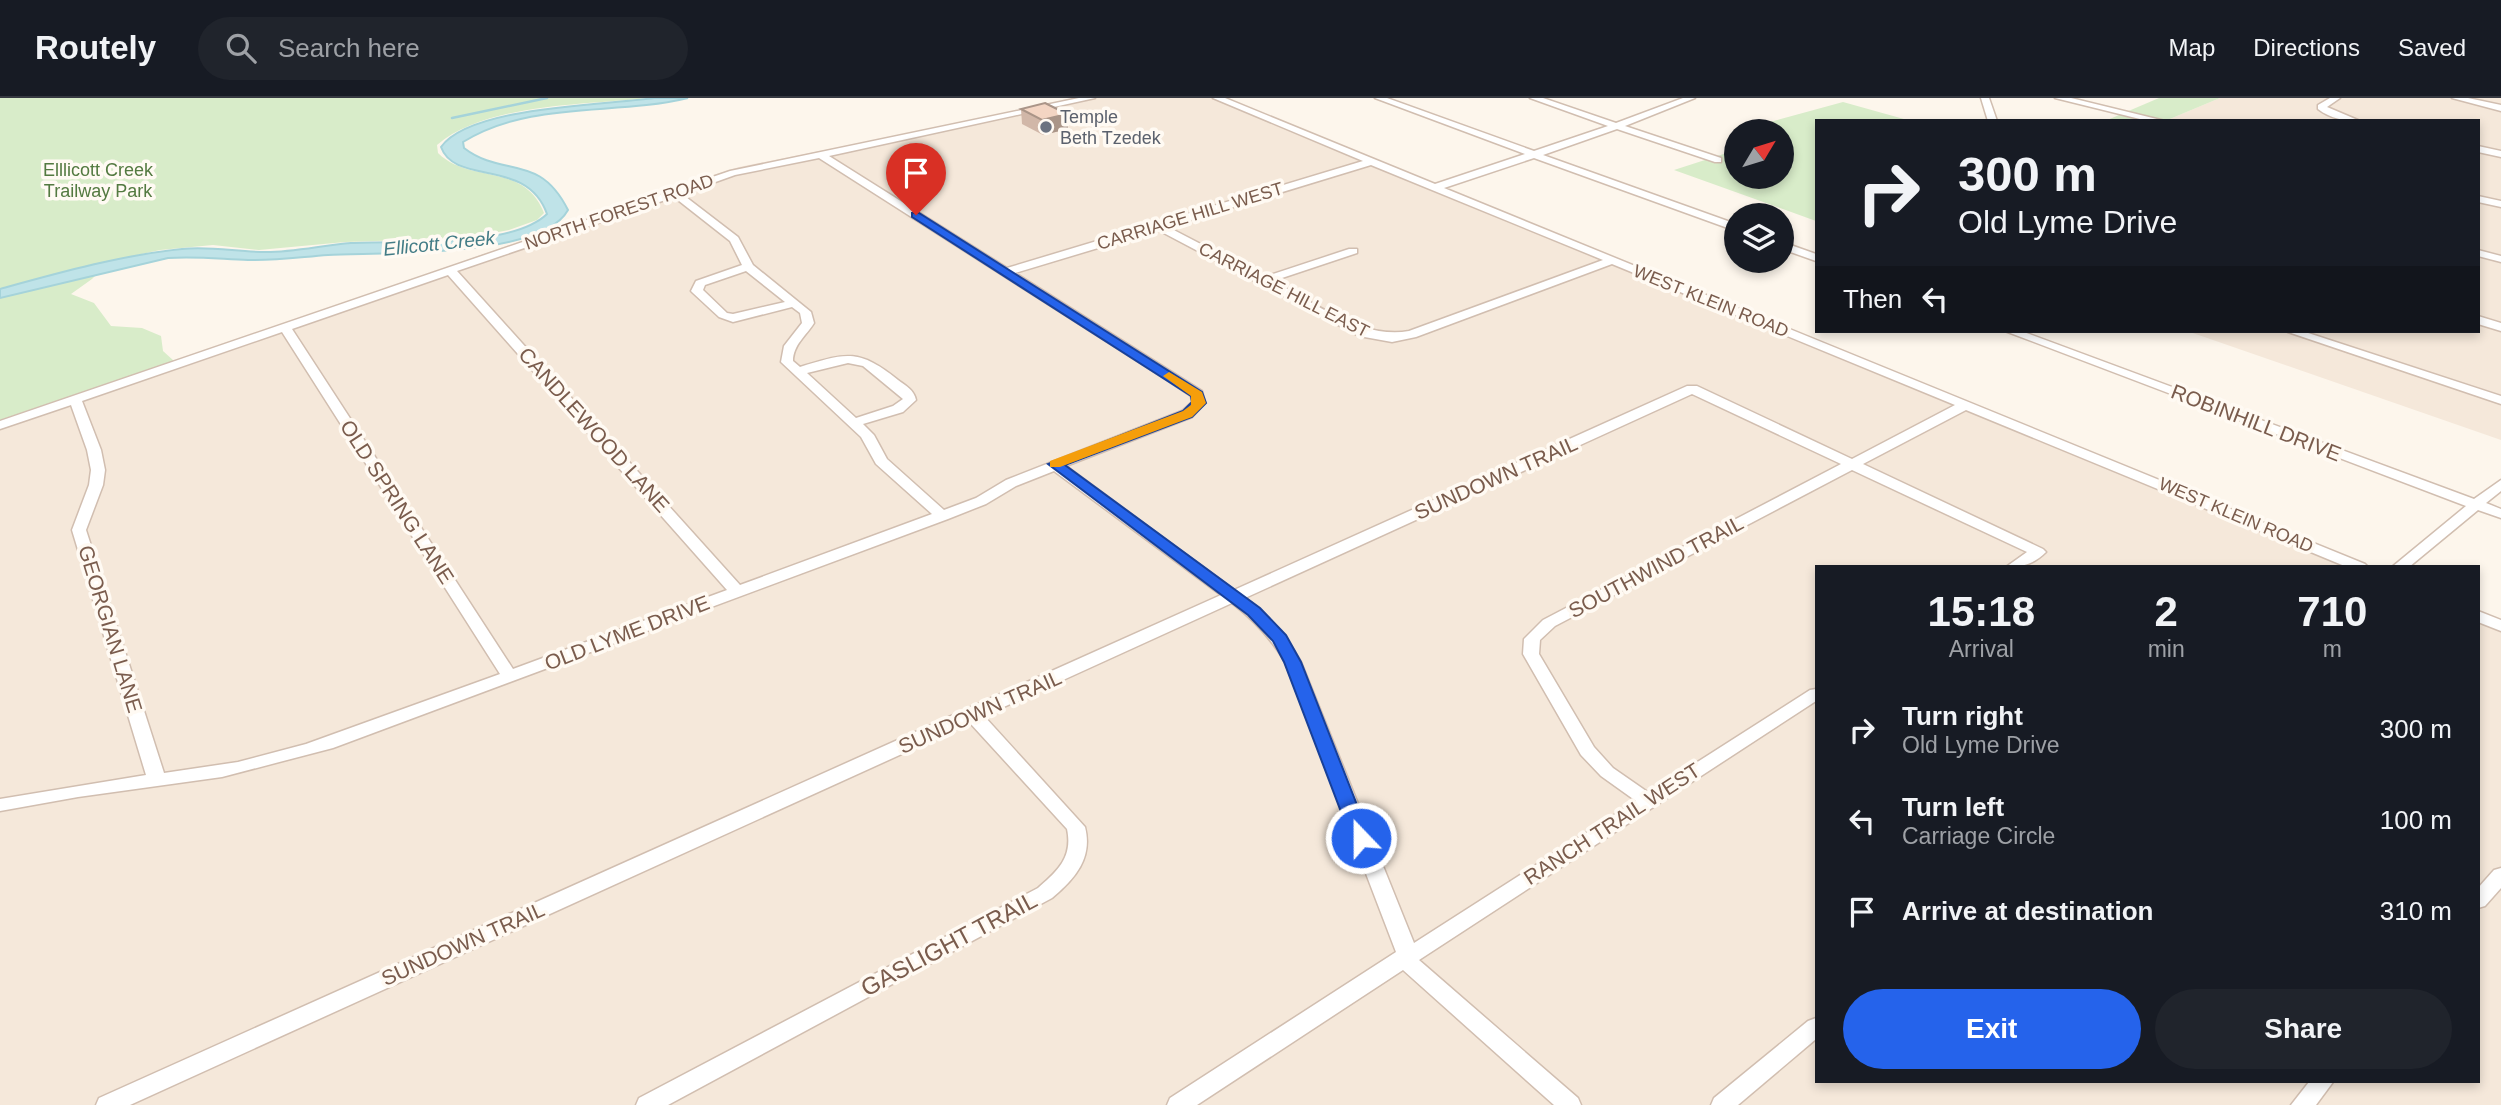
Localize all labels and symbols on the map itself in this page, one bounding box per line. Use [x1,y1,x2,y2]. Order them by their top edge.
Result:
place label: Temple Beth Tzedek [1060,107,1162,148]
marker: Temple Beth Tzedek [1038,119,1054,135]
north arrow [1724,119,1794,189]
pin [886,143,946,215]
park label: Elllicott Creek Trailway Park [43,160,154,201]
street label: NORTH FOREST ROAD [522,170,716,254]
street label: CARRIAGE HILL WEST [1095,178,1285,254]
water label: Ellicott Creek [382,227,497,260]
street label: CARRIAGE HILL EAST [1196,238,1372,342]
street label: WEST KLEIN ROAD [1630,261,1792,341]
street label: CANDLEWOOD LANE [514,343,674,517]
street label: ROBINHILL DRIVE [2168,380,2344,466]
street label: OLD SPRING LANE [336,416,459,588]
street label: SUNDOWN TRAIL [1411,431,1581,524]
street label: WEST KLEIN ROAD [2156,473,2316,557]
street label: SOUTHWIND TRAIL [1565,511,1747,622]
street label: GEORGIAN LANE [74,542,147,715]
street label: OLD LYME DRIVE [541,591,712,675]
street label: SUNDOWN TRAIL [895,665,1065,758]
street label: RANCH TRAIL WEST [1519,758,1704,889]
position arrow [1324,801,1398,875]
street label: GASLIGHT TRAIL [856,886,1041,1001]
street label: SUNDOWN TRAIL [378,897,548,990]

